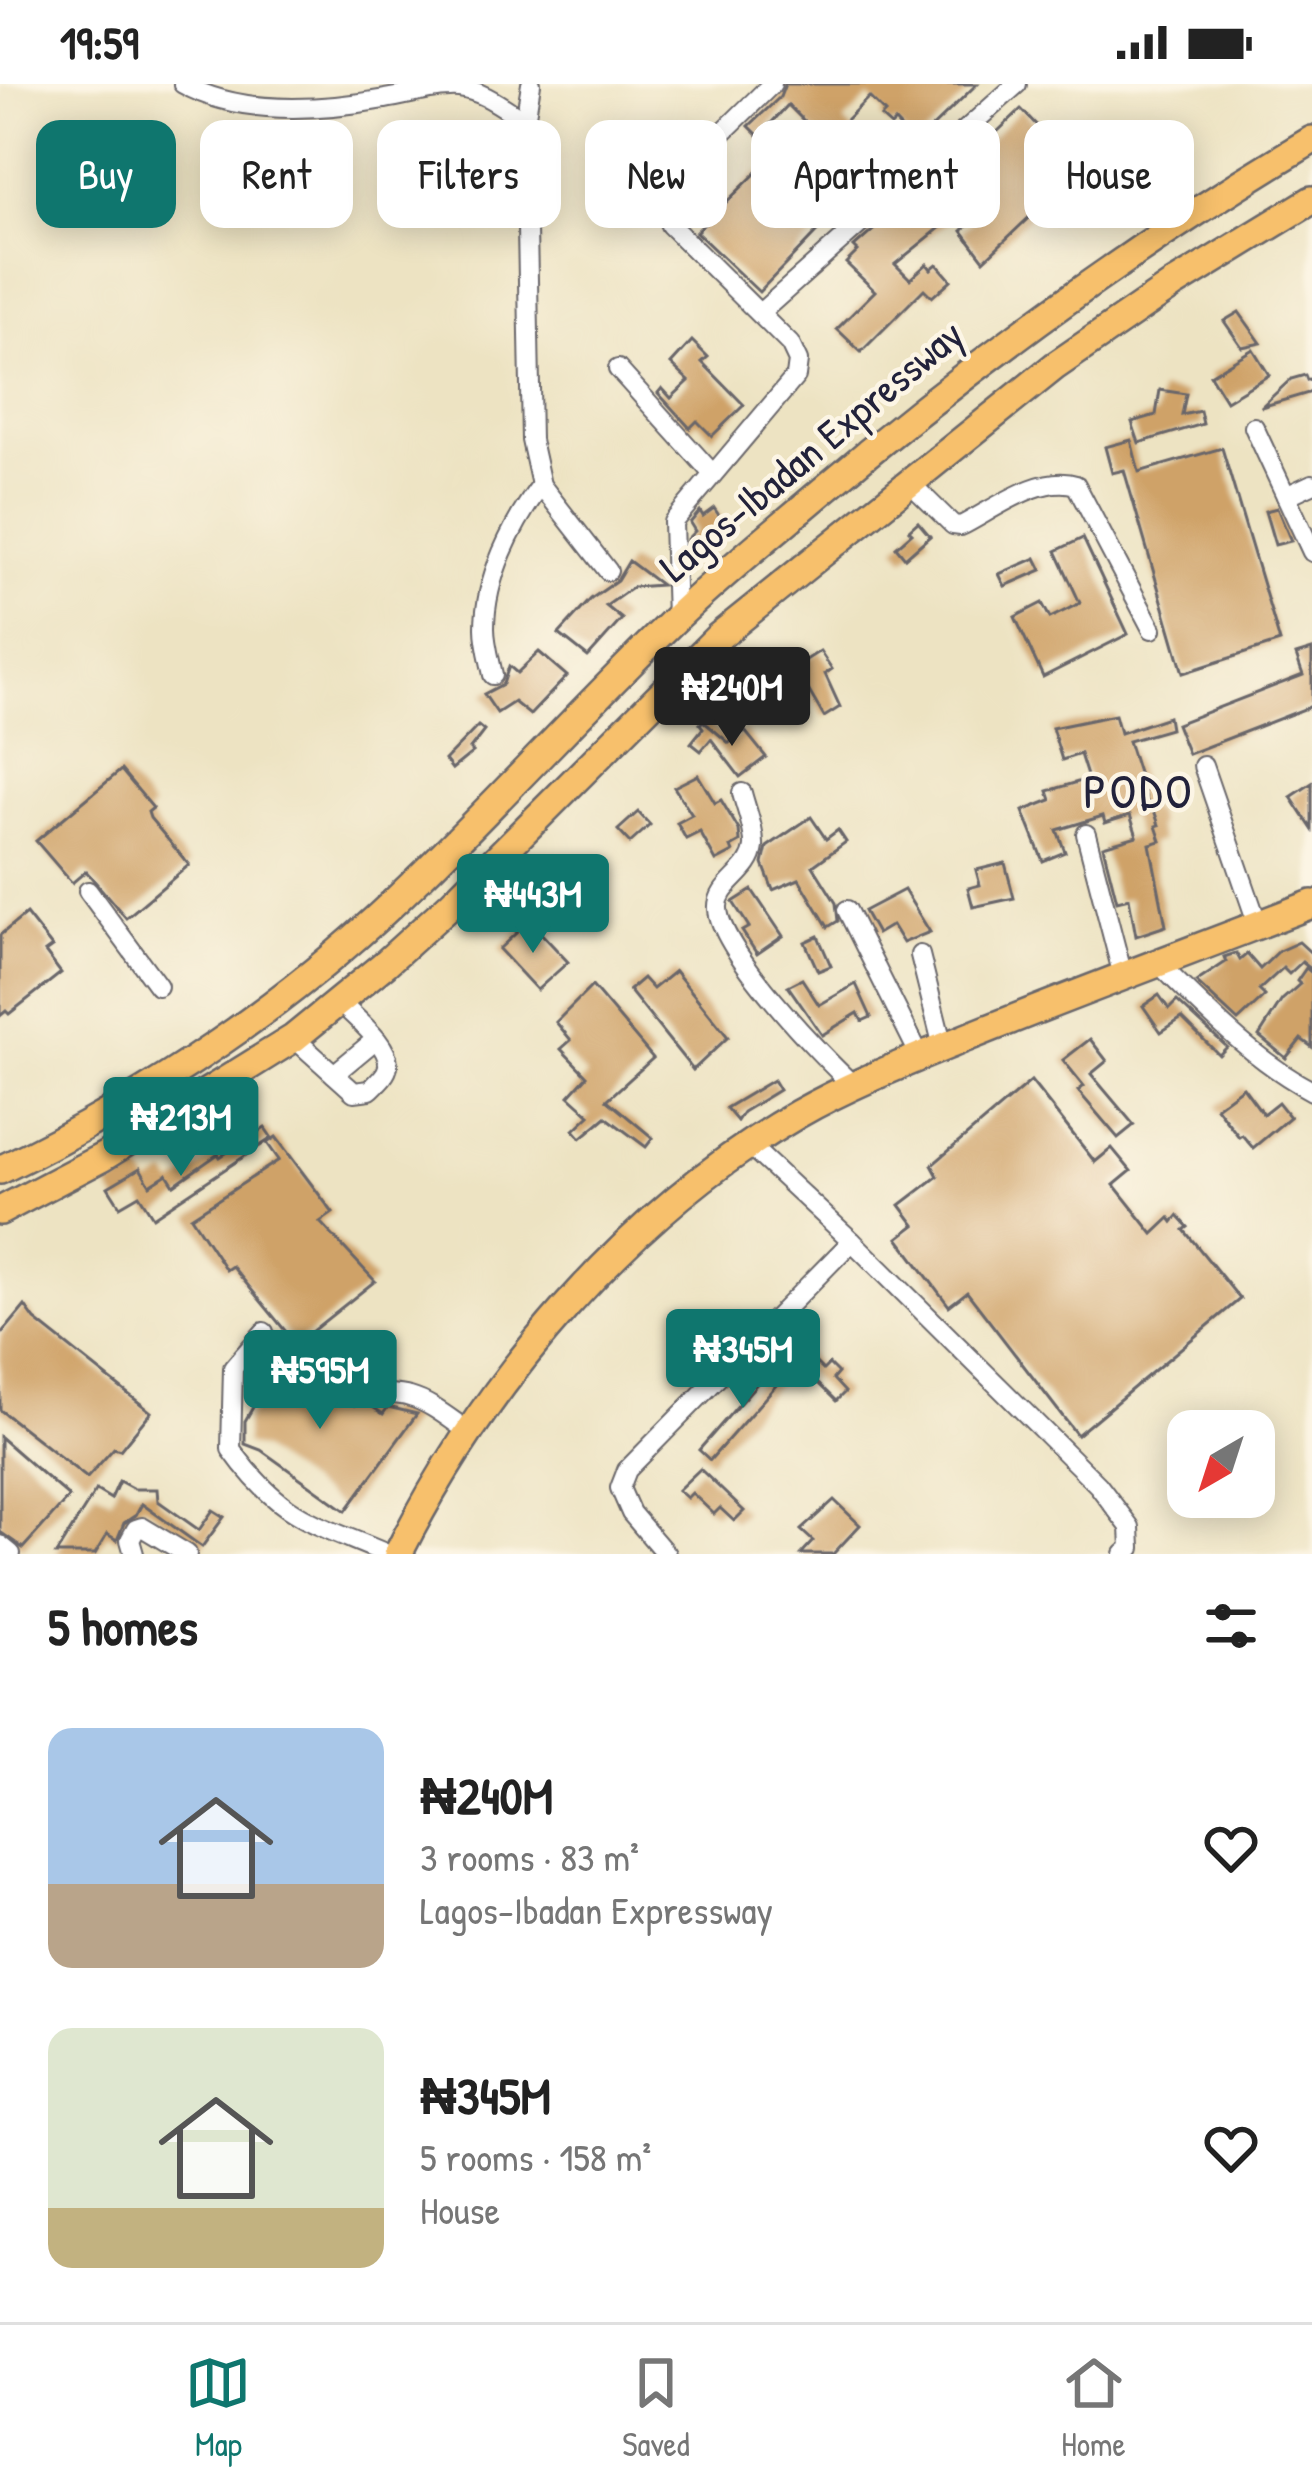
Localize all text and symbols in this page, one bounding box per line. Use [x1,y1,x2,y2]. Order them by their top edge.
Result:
text: 19:59 [60,12,139,73]
chip: Buy [36,120,176,228]
chip: Rent [200,120,353,228]
chip: Filters [377,120,561,228]
chip: New [585,120,727,228]
chip: Apartment [751,120,1000,228]
chip: House [1024,120,1194,228]
street label: Lagos-Ibadan Expressway [647,306,975,594]
pin: ₦240M [648,647,816,749]
text: ₦240M [681,659,783,712]
district label: PODO [1083,758,1195,823]
pin: ₦443M [449,854,617,956]
text: ₦443M [484,866,582,919]
pin: ₦213M [97,1077,265,1179]
text: ₦213M [130,1089,232,1142]
pin: ₦345M [659,1309,827,1411]
text: ₦345M [693,1321,793,1374]
pin: ₦595M [236,1330,404,1432]
text: ₦595M [271,1342,369,1395]
north arrow [1167,1410,1275,1518]
map controls [1167,1410,1275,1518]
text: 5 homes [48,1592,198,1661]
icon: filters [1198,1593,1264,1659]
text: ₦240M [420,1761,553,1830]
icon: home [144,1776,288,1920]
icon: heart [1198,1815,1264,1881]
text: 3 rooms · 83 m² [420,1830,639,1883]
text: Lagos-Ibadan Expressway [420,1883,773,1936]
text: ₦345M [420,2061,551,2130]
icon: home [144,2076,288,2220]
icon: heart [1198,2115,1264,2181]
text: 5 rooms · 158 m² [420,2130,651,2183]
text: House [420,2183,500,2236]
tab: Map [185,2350,251,2466]
tab: Saved [622,2350,690,2466]
tab: Home [1061,2350,1127,2466]

